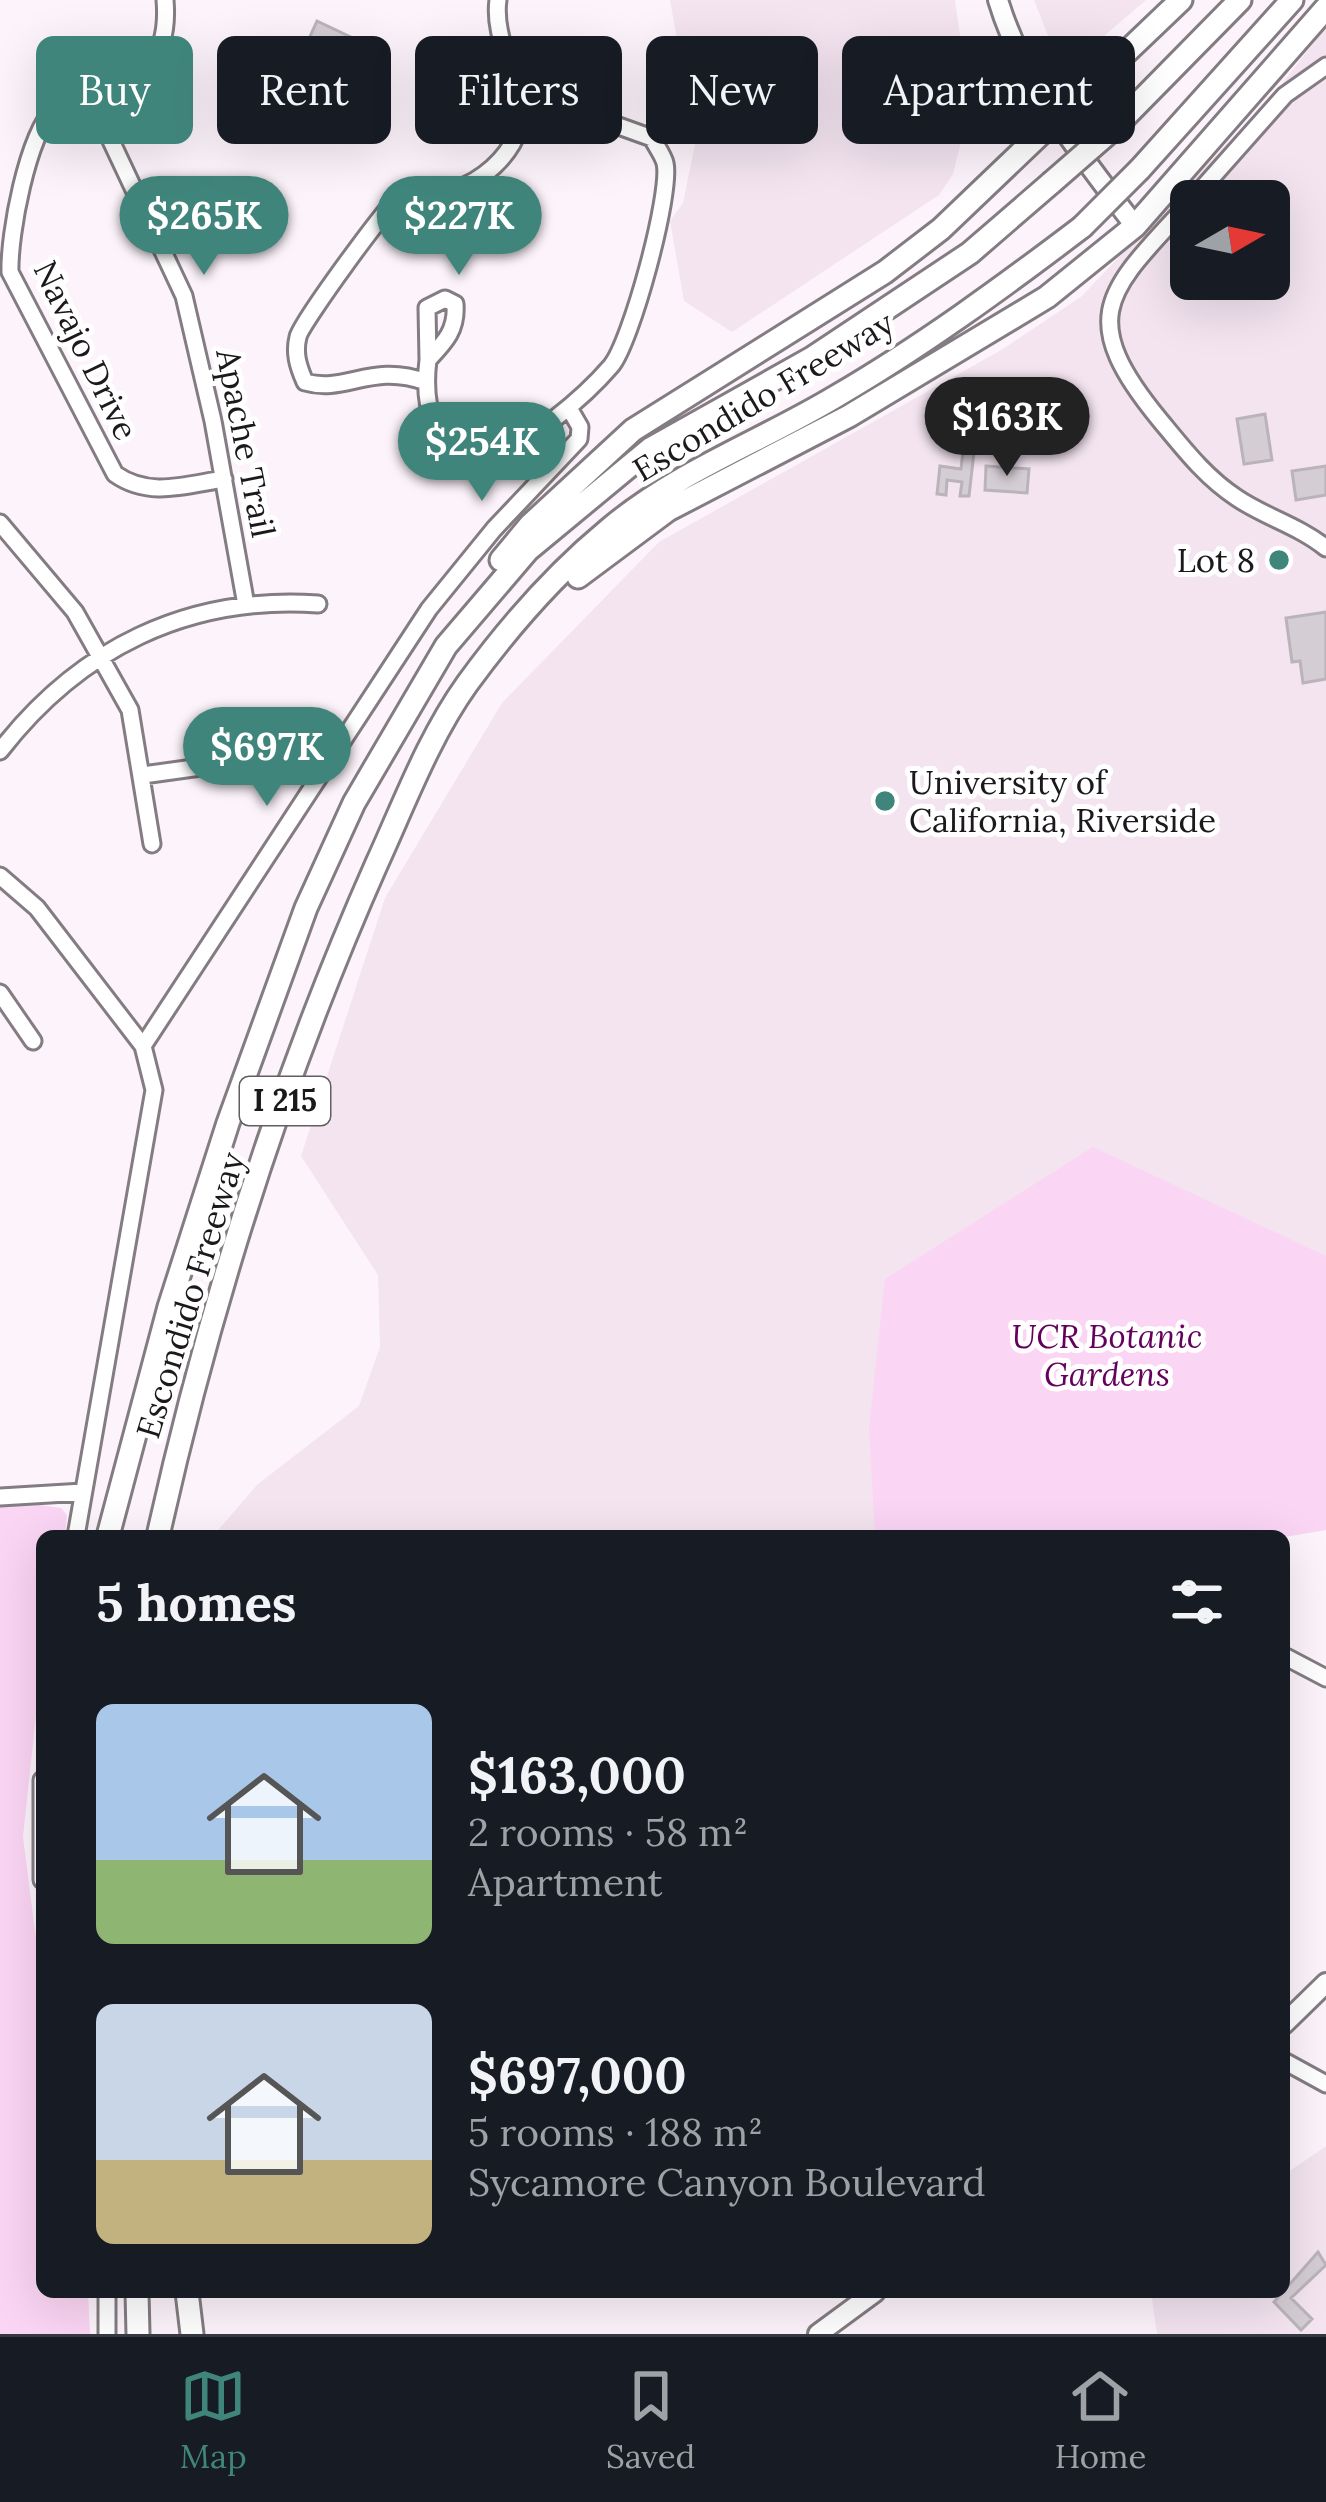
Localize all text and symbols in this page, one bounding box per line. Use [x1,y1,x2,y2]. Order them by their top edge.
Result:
chip: Buy [36,36,193,144]
chip: Rent [217,36,391,144]
chip: Filters [415,36,622,144]
chip: New [646,36,818,144]
chip: Apartment [842,36,1135,144]
pin: $265K [120,176,288,278]
pin: $227K [375,176,543,278]
north arrow [1170,180,1290,300]
map controls [1170,180,1290,300]
text: $265K [147,190,261,240]
text: $227K [404,190,514,240]
street label: Navajo Drive [25,254,147,446]
street label: Escondido Freeway [625,301,901,490]
street label: Apache Trail [207,344,285,541]
pin: $163K [923,377,1091,479]
text: $163K [952,391,1062,441]
pin: $254K [398,402,566,504]
text: $254K [425,416,539,466]
place label: Lot 8 [1177,539,1255,581]
marker: Lot 8 [1266,547,1292,573]
pin: $697K [183,707,351,809]
text: $697K [210,721,324,771]
place label: University of California, Riverside [909,761,1216,841]
marker: University of California, Riverside [872,788,898,814]
road number: I 215 [240,1077,330,1125]
street label: Escondido Freeway [127,1146,254,1443]
park label: UCR Botanic Gardens [1012,1315,1202,1395]
icon: filters [1164,1569,1230,1635]
text: 5 homes [96,1570,297,1635]
text: $163,000 [468,1742,686,1807]
icon: home [192,1752,336,1896]
text: 2 rooms · 58 m² [468,1807,748,1857]
text: Apartment [468,1857,663,1907]
text: $697,000 [468,2042,687,2107]
icon: home [192,2052,336,2196]
text: 5 rooms · 188 m² [468,2107,763,2157]
text: Sycamore Canyon Boulevard [468,2157,986,2207]
tab: Map [180,2363,247,2477]
tab: Saved [606,2363,695,2477]
tab: Home [1055,2363,1146,2477]

